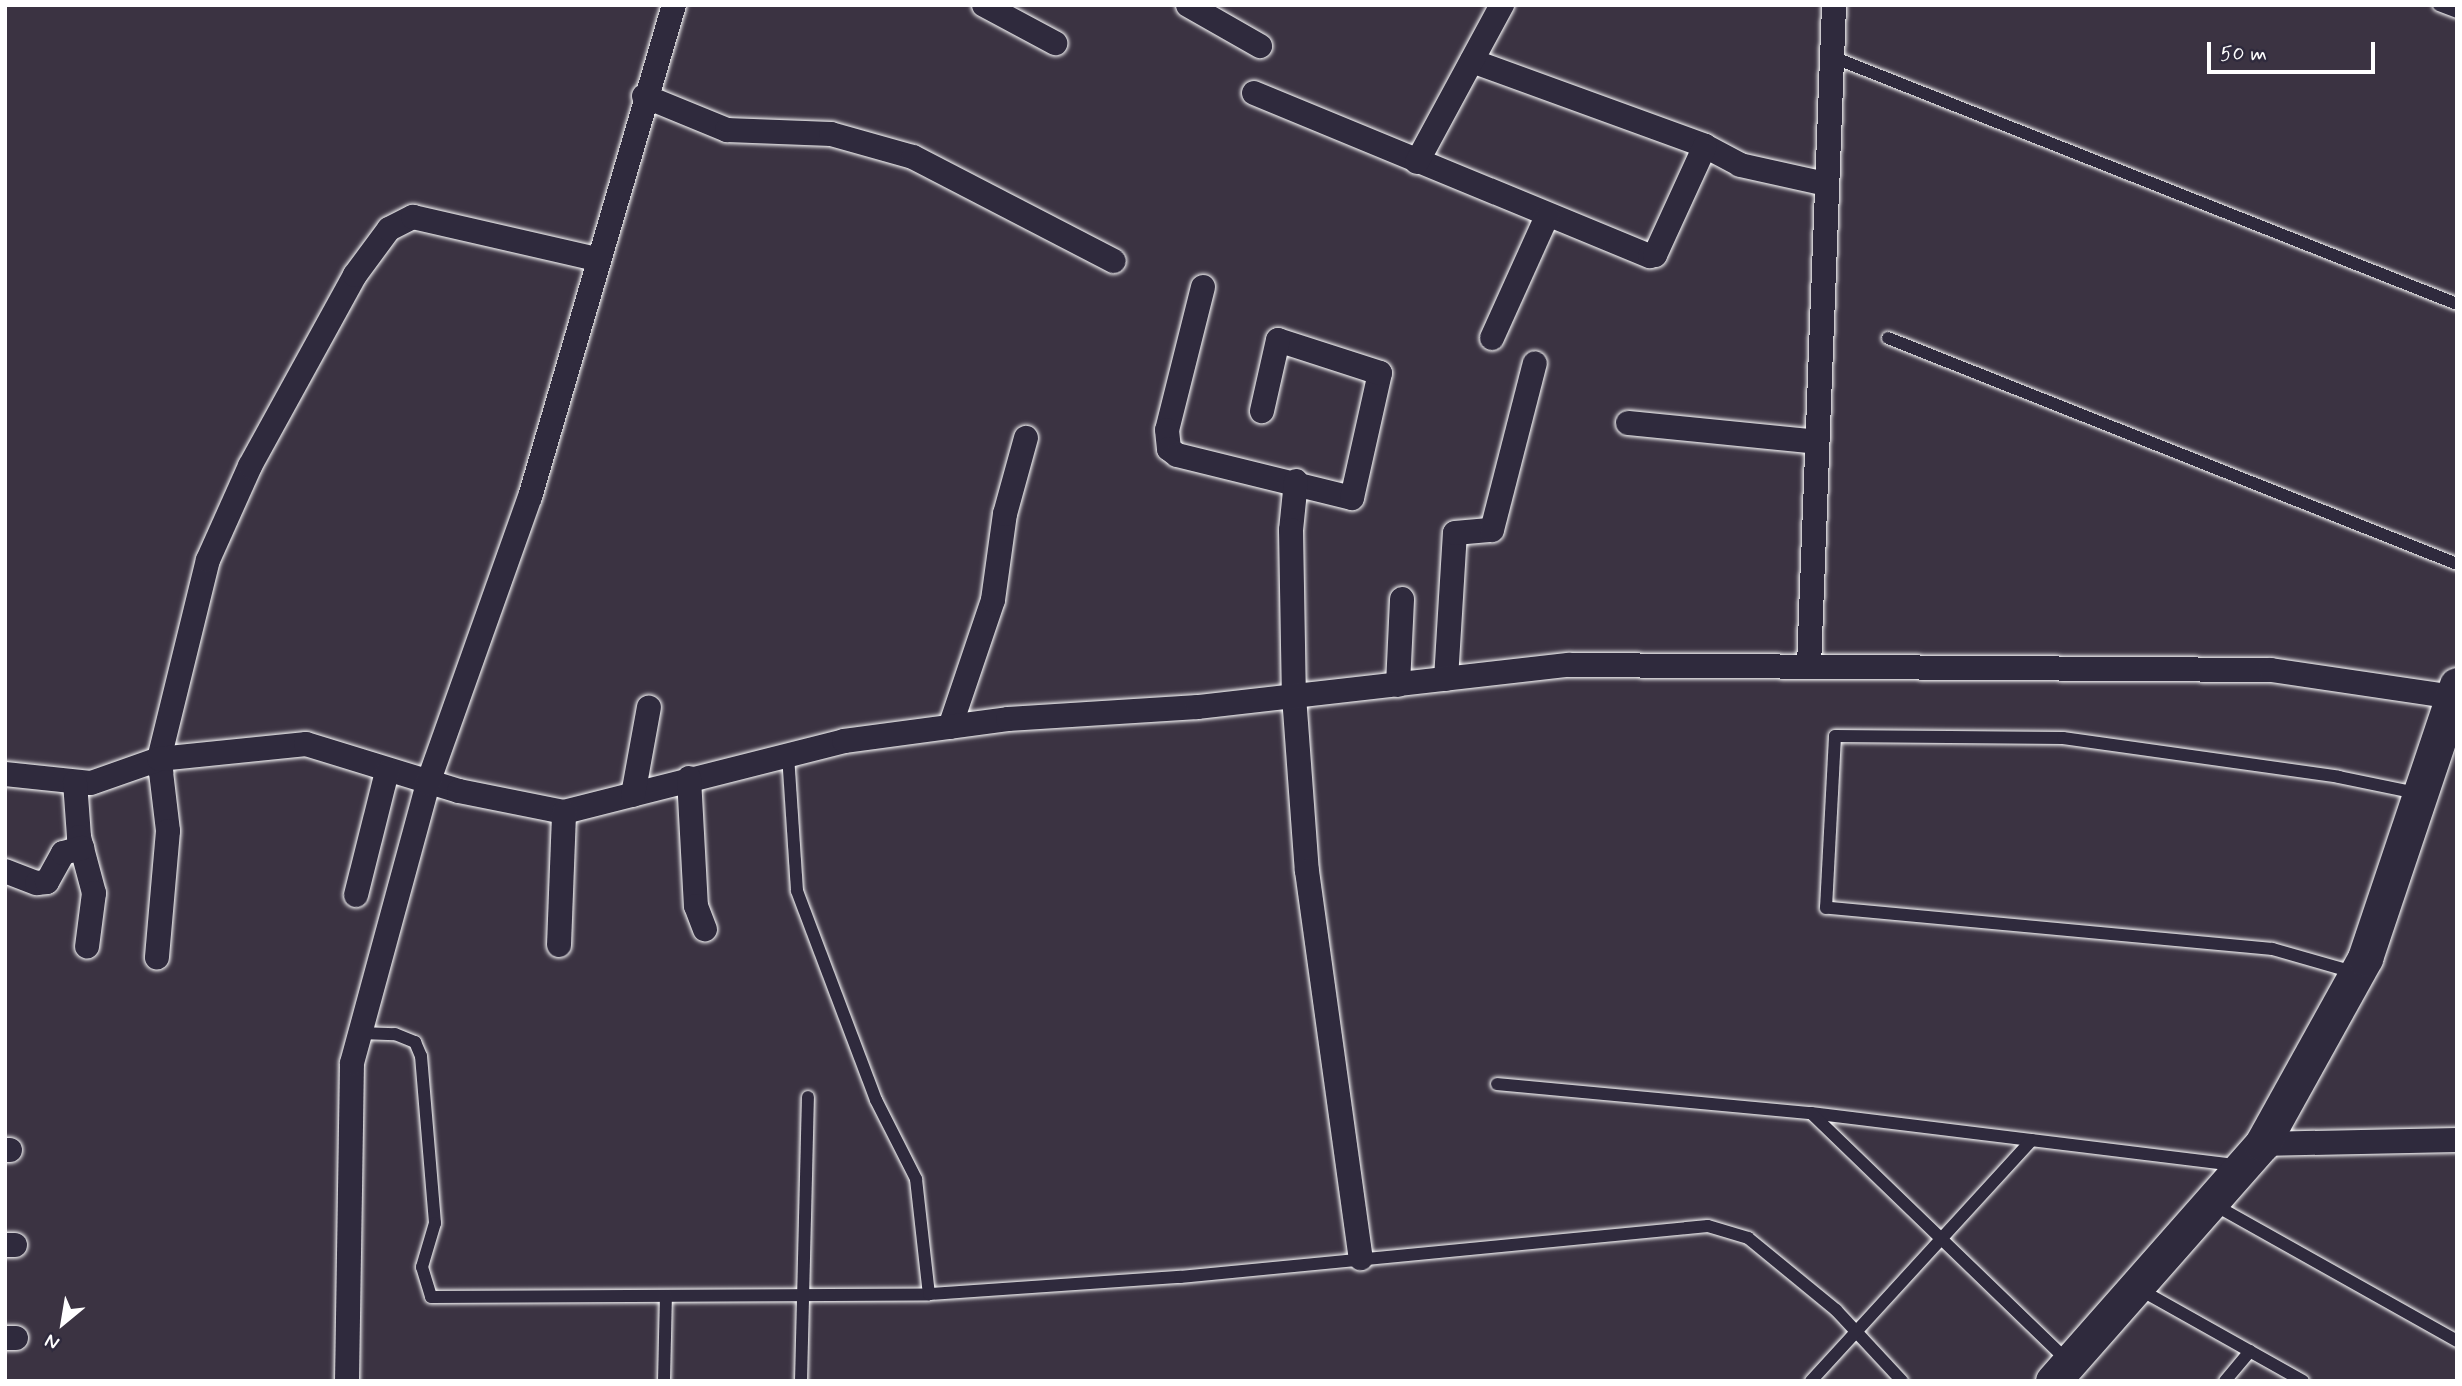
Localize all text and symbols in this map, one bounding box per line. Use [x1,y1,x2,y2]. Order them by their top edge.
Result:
scale bar [2210,28,2378,72]
text: 50 m [2220,40,2267,68]
north arrow [28,1288,98,1358]
text: N [41,1328,64,1356]

